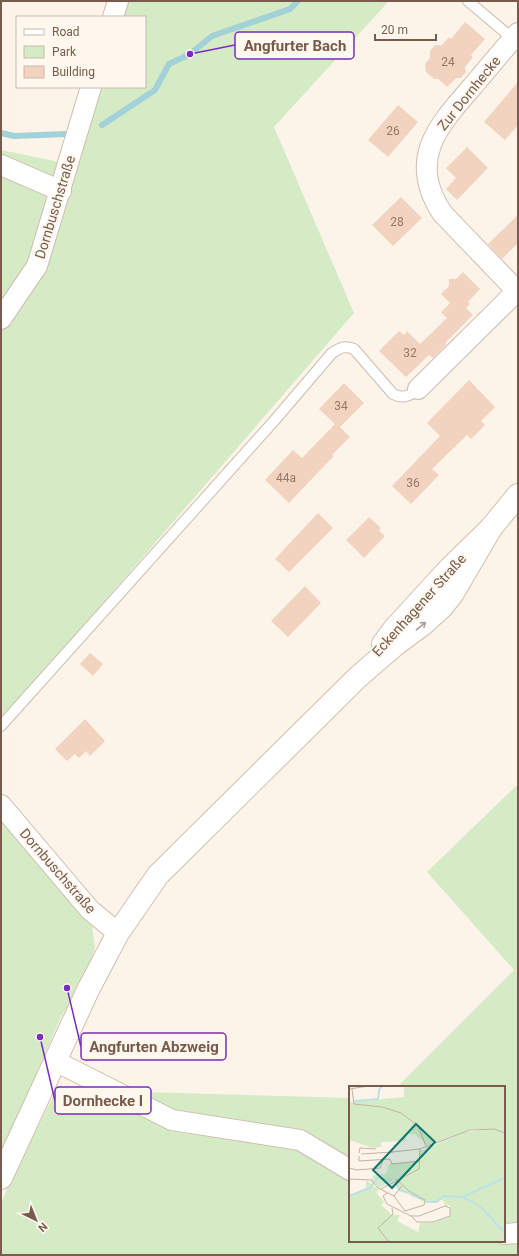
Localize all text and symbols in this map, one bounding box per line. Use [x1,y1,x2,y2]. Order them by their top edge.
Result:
legend [16,16,146,88]
scale bar [375,16,436,42]
text: 20 m [381,23,408,37]
text: Road [52,25,80,39]
callout: Angfurter Bach [235,32,354,59]
text: Angfurter Bach [244,37,346,55]
text: Park [52,45,77,59]
street label: Zur Dornhecke [434,53,504,133]
house number: 24 [441,55,455,69]
text: Building [52,65,95,79]
house number: 26 [386,124,400,138]
street label: Dornbuschstraße [32,153,78,261]
house number: 28 [390,215,404,229]
house number: 32 [403,346,417,360]
house number: 34 [334,399,348,413]
house number: 44a [276,471,296,485]
house number: 36 [406,476,420,490]
street label: Eckenhagener Straße [369,551,469,659]
one-way arrow [415,621,426,630]
street label: Dornbuschstraße [17,825,99,917]
callout: Angfurten Abzweig [81,1033,226,1060]
text: Angfurten Abzweig [89,1038,219,1056]
inset map [349,1086,505,1242]
callout: Dornhecke I [55,1087,151,1114]
text: Dornhecke I [63,1092,143,1110]
north arrow [16,1200,56,1240]
text: N [35,1220,50,1235]

